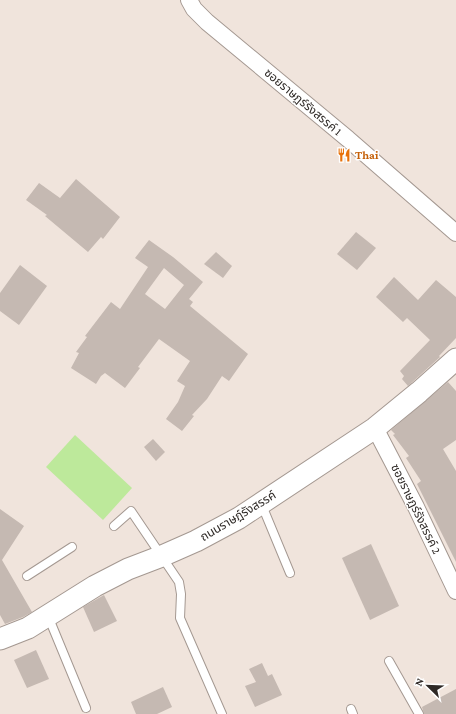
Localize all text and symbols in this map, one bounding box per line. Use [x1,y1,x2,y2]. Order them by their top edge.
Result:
street label: ซอยราษฎร์รังสรรค์ 1 [261,66,345,138]
restaurant icon: Thai [336,147,352,163]
place label: Thai [355,148,379,162]
street label: ซอยราษฎร์รังสรรค์ 2 [388,462,444,557]
street label: ถนนราษฎ์รังสรรค์ [198,488,278,544]
north arrow [408,666,448,706]
text: N [412,676,426,688]

